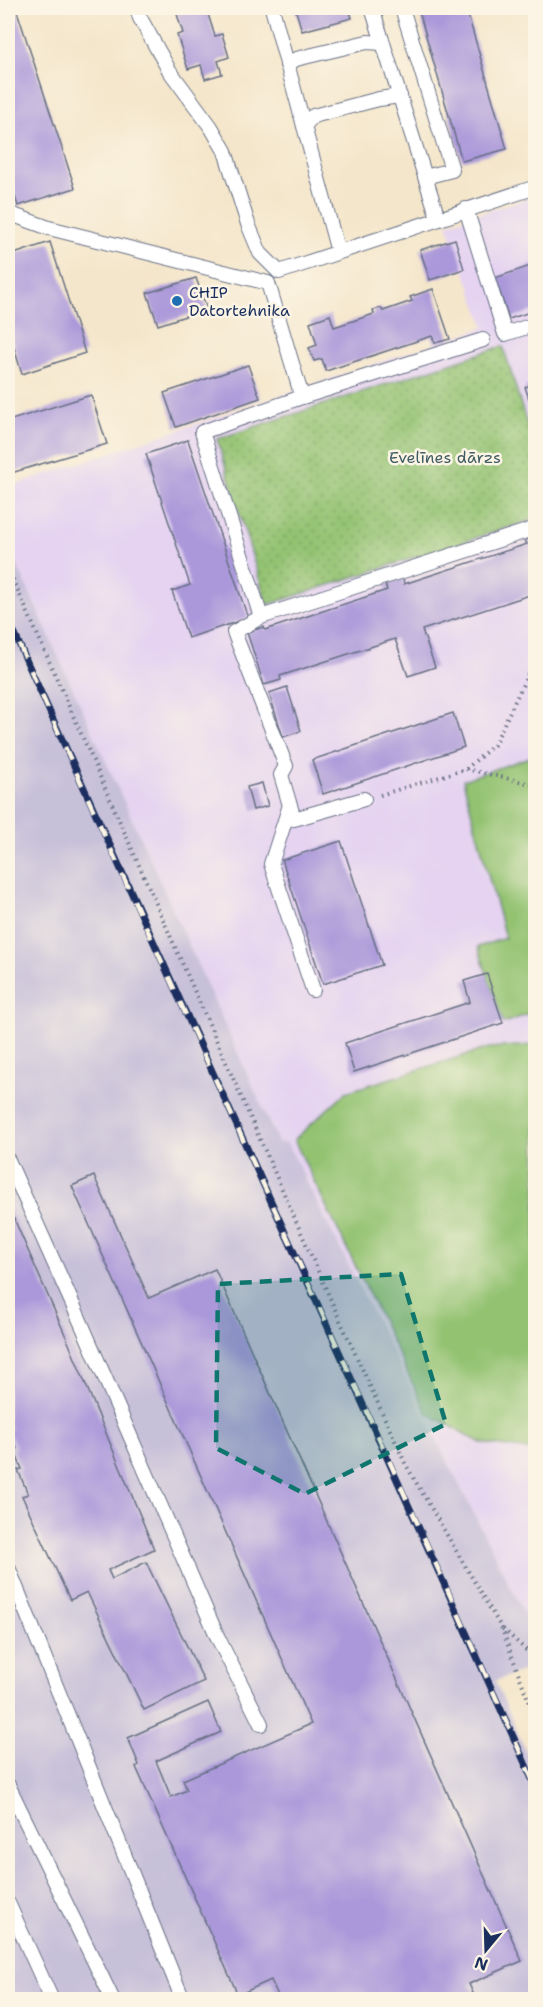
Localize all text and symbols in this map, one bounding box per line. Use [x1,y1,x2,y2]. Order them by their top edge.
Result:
place label: CHIP Datortehnika [189,282,290,321]
marker: CHIP Datortehnika [170,294,184,308]
park label: Evelīnes dārzs [389,447,501,468]
north arrow [456,1920,516,1980]
text: N [472,1952,491,1976]

